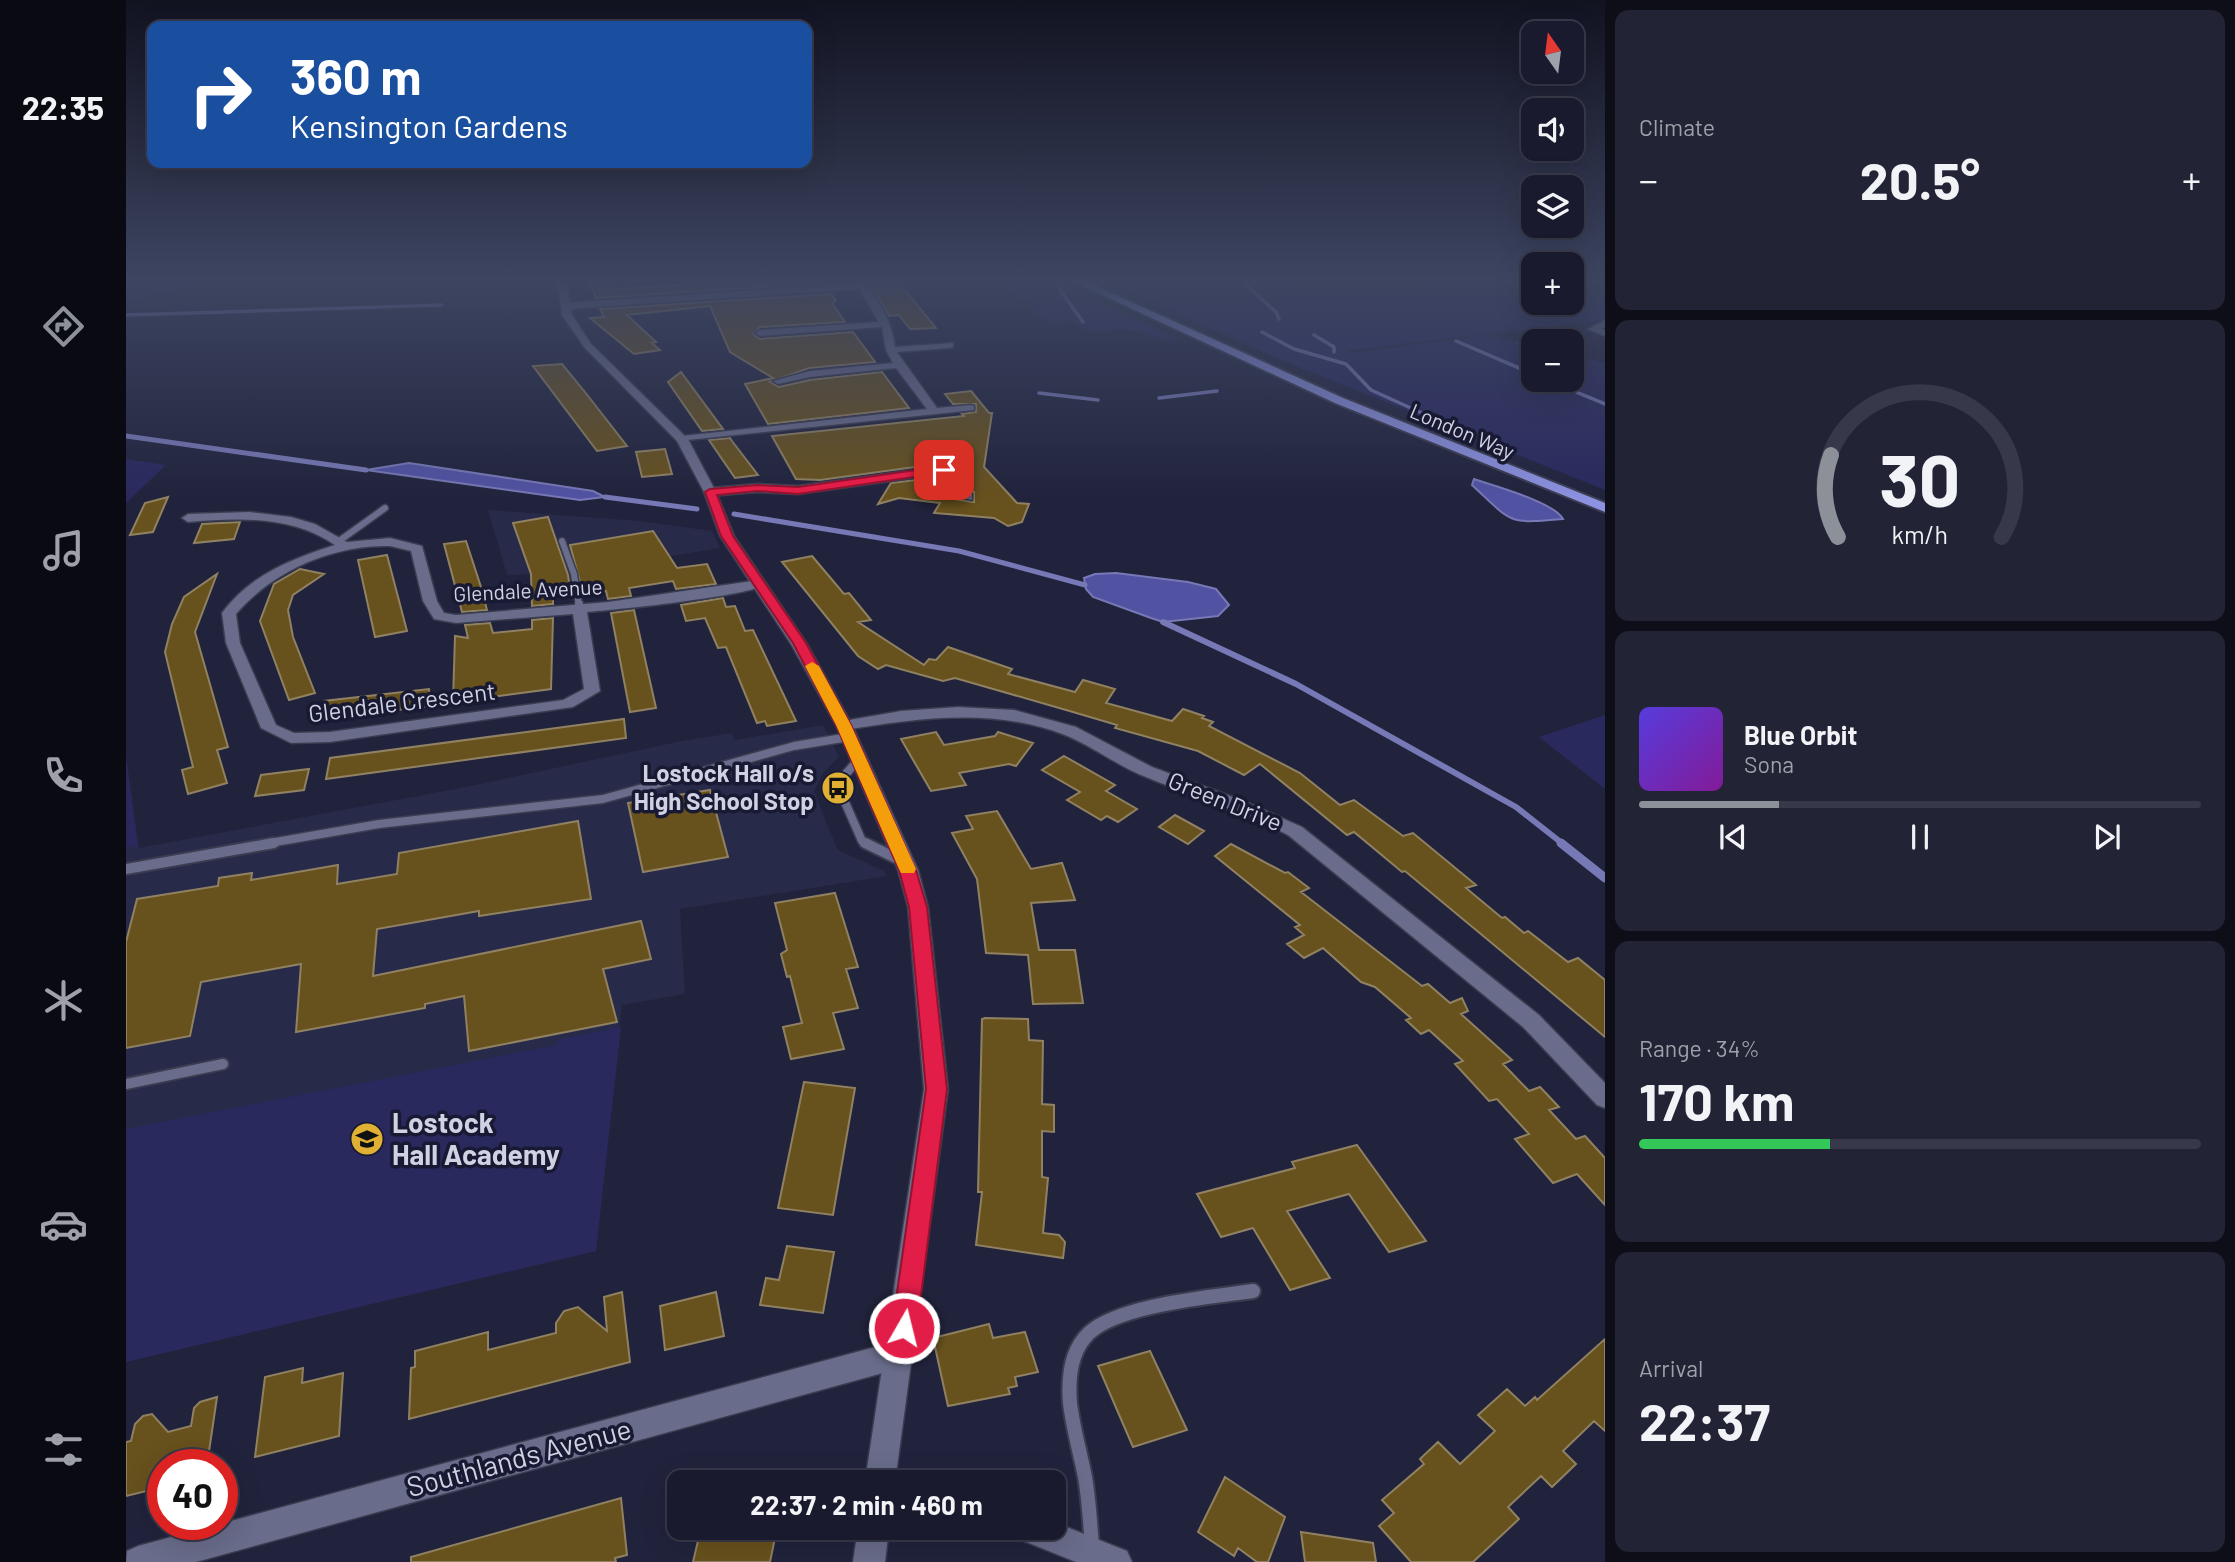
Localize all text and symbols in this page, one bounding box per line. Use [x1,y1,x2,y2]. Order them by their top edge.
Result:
north arrow [1521,21,1584,84]
map controls [1521,21,1584,392]
text: 360 m [290,46,421,105]
icon: right [175,49,266,140]
text: 22:35 [22,88,104,126]
button: sound [1521,98,1584,161]
text: Kensington Gardens [290,106,568,144]
text: Climate [1639,113,1715,141]
text: 20.5° [1860,148,1980,210]
text: − [1639,156,1658,202]
text: + [2182,156,2201,202]
button: layers [1521,175,1584,238]
button: + [1521,252,1584,315]
icon: directions [39,302,88,351]
button: − [1521,329,1584,392]
street label: London Way [1407,397,1519,464]
text: 30 [1880,434,1960,522]
pin [914,440,974,500]
icon: arrive [925,451,963,489]
text: km/h [1892,518,1948,548]
icon: music [39,526,88,575]
street label: Glendale Avenue [453,573,603,606]
street label: Glendale Crescent [307,676,497,727]
text: Blue Orbit [1744,719,1857,750]
text: Sona [1744,750,1794,778]
icon: phone [39,751,88,800]
place label: Lostock Hall o/s High School Stop [634,758,814,815]
street label: Green Drive [1164,765,1287,837]
bus stop icon: Lostock Hall o/s High School Stop [819,769,857,807]
icon: previous [1714,818,1752,856]
icon: pause [1901,818,1939,856]
icon: next [2088,818,2126,856]
icon: climate [39,976,88,1025]
text: Range · 34% [1639,1034,1760,1062]
text: 170 km [1639,1069,1794,1131]
place label: Lostock Hall Academy [392,1105,560,1171]
school or university icon: Lostock Hall Academy [348,1120,386,1158]
icon: car [39,1200,88,1249]
position arrow [867,1291,941,1365]
text: Arrival [1639,1354,1703,1382]
text: 22:37 [1639,1389,1770,1451]
street label: Southlands Avenue [403,1411,635,1503]
icon: filters [39,1425,88,1474]
speed limit sign: 40 [147,1449,238,1540]
text: 22:37 · 2 min · 460 m [750,1489,983,1520]

